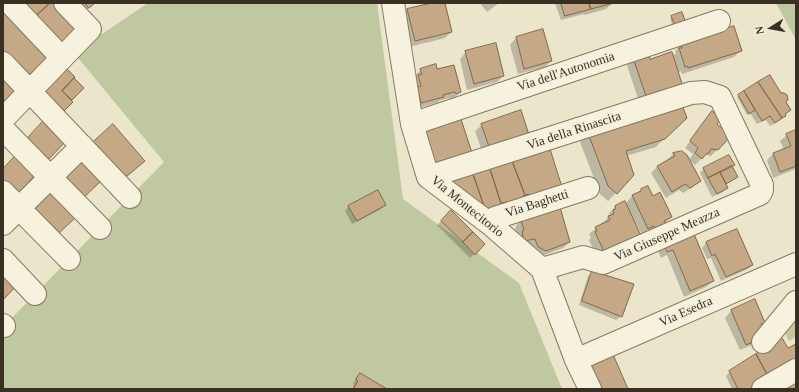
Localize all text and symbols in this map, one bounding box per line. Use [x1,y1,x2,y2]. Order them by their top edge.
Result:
north arrow [751,8,791,48]
text: N [753,25,766,35]
street label: Via dell'Autonomia [515,49,617,95]
street label: Via della Rinascita [525,108,623,154]
street label: Via Montecitorio [427,173,507,241]
street label: Via Baghetti [504,186,570,222]
street label: Via Giuseppe Meazza [612,205,722,265]
street label: Via Esedra [657,293,715,331]

